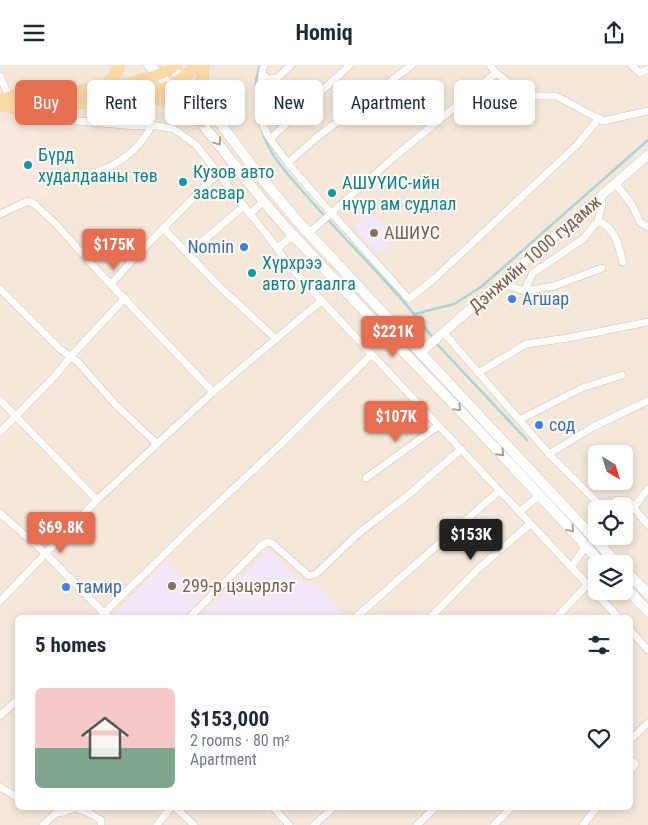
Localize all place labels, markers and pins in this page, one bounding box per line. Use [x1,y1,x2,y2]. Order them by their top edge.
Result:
place label: Бүрд худалдааны төв [38,144,158,186]
marker: Бүрд худалдааны төв [22,159,34,171]
place label: Кузов авто засвар [193,161,274,203]
place label: АШУҮИС-ийн нүүр ам судлал [342,172,457,214]
marker: Кузов авто засвар [177,176,189,188]
marker: АШУҮИС-ийн нүүр ам судлал [326,187,338,199]
place label: АШИУС [384,222,440,243]
marker: АШИУС [368,227,380,239]
pin: $175K [79,229,149,271]
place label: Nomin [187,236,234,257]
marker: Nomin [238,241,250,253]
place label: Хүрхрээ авто угаалга [262,252,356,294]
marker: Хүрхрээ авто угаалга [246,267,258,279]
place label: Агшар [522,288,569,309]
marker: Агшар [506,293,518,305]
pin: $221K [358,315,428,358]
pin: $107K [361,401,431,443]
place label: сод [549,414,576,435]
marker: сод [533,419,545,431]
pin: $69.8K [20,511,102,554]
pin: $153K [436,519,506,561]
place label: 299-р цэцэрлэг [182,575,295,596]
place label: тамир [76,576,122,597]
marker: 299-р цэцэрлэг [166,580,178,592]
marker: тамир [60,581,72,593]

